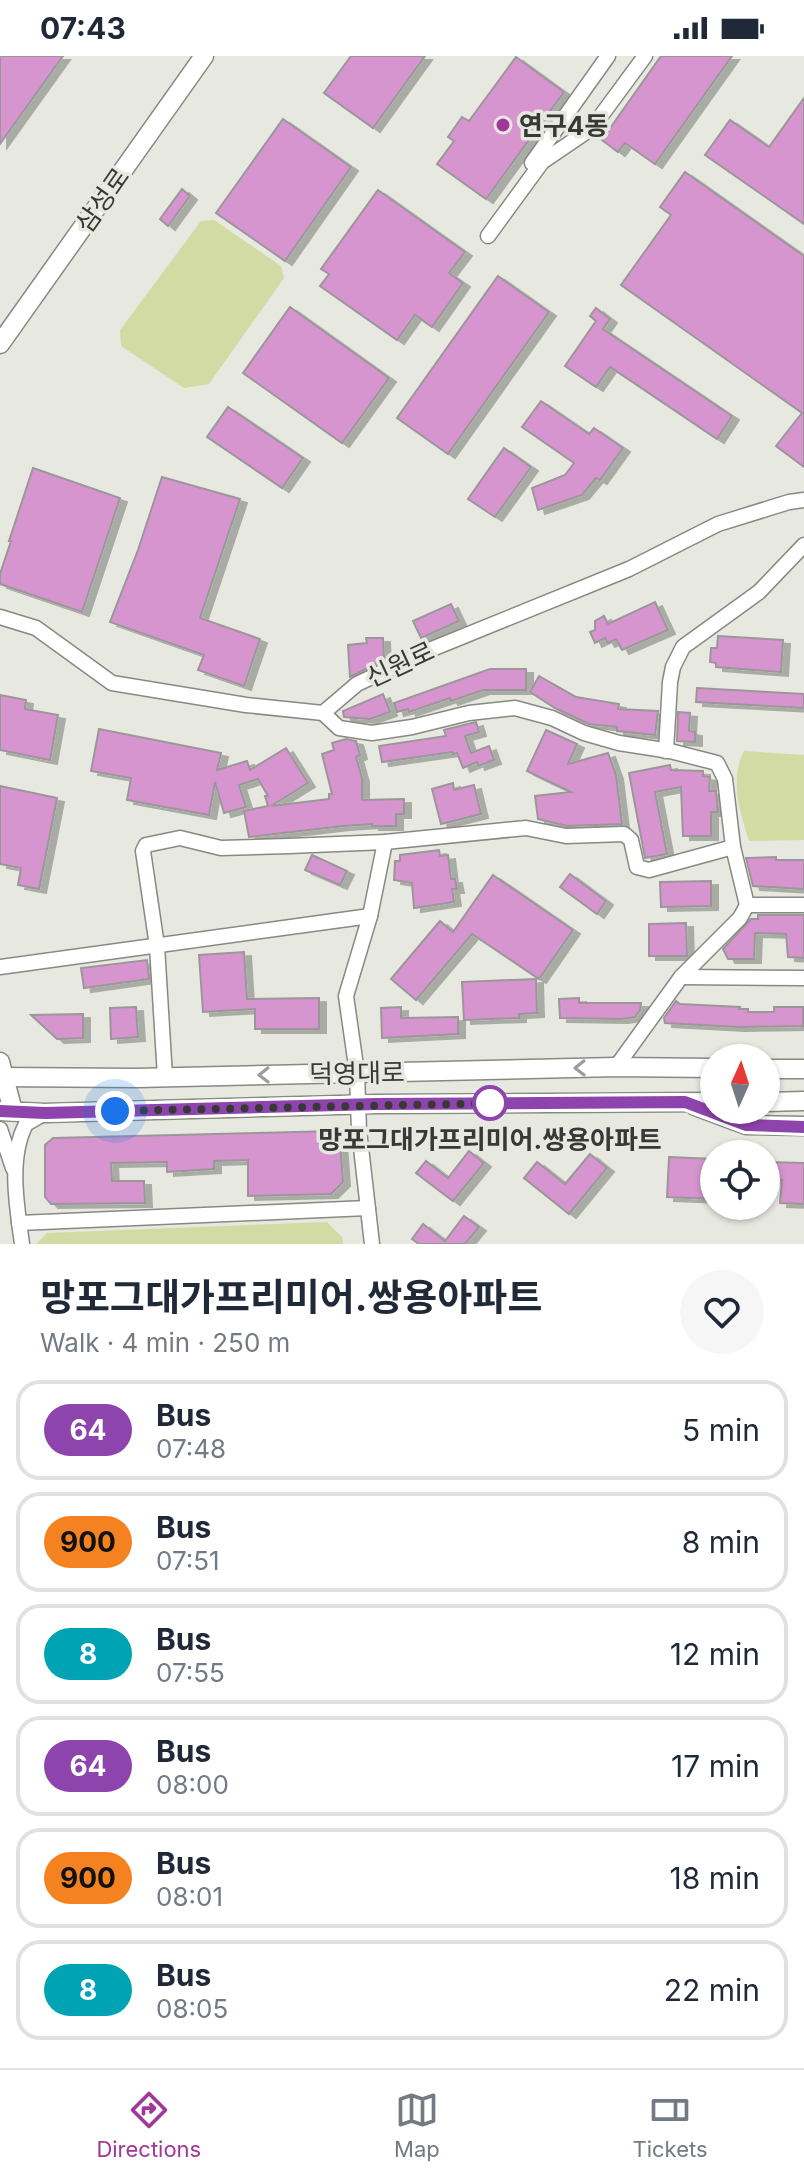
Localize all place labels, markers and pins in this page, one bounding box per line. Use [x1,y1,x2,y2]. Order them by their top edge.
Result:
place label: 연구4동 [519,110,608,141]
marker: 연구4동 [494,116,512,134]
marker: 망포그대가프리미어.쌍용아파트 [473,1086,507,1120]
place label: 망포그대가프리미어.쌍용아파트 [318,1124,662,1155]

